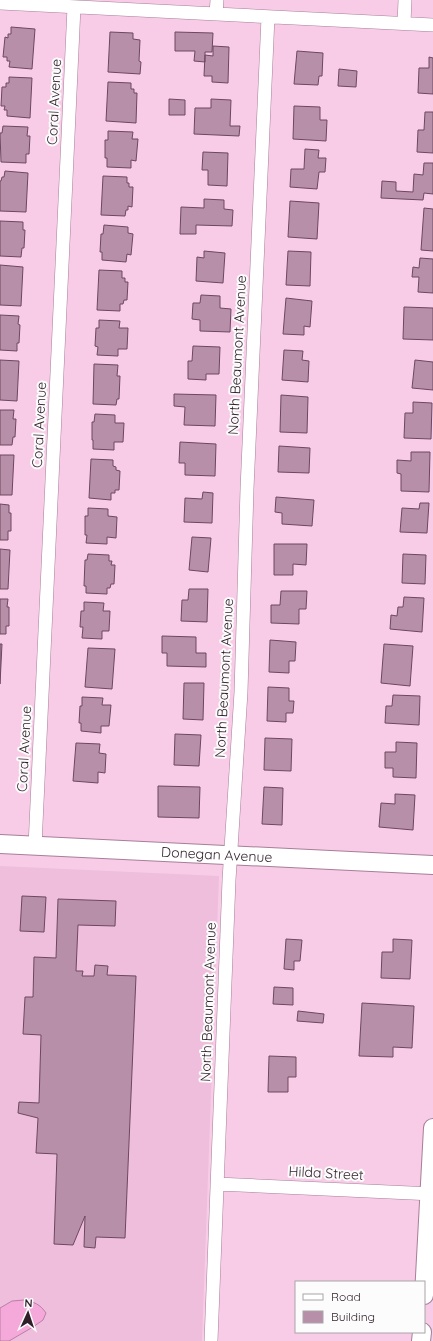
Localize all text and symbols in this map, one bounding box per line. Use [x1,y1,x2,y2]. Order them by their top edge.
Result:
street label: Coral Avenue [43,58,65,146]
street label: North Beaumont Avenue [224,275,250,435]
street label: Coral Avenue [28,381,50,469]
street label: North Beaumont Avenue [211,598,237,758]
street label: Coral Avenue [13,705,35,793]
street label: Donegan Avenue [161,843,273,866]
street label: North Beaumont Avenue [196,922,220,1082]
street label: Hilda Street [288,1162,364,1184]
legend [295,1281,425,1333]
text: Road [331,1289,361,1304]
north arrow [8,1293,48,1333]
text: N [24,1296,33,1310]
text: Building [331,1309,375,1324]

